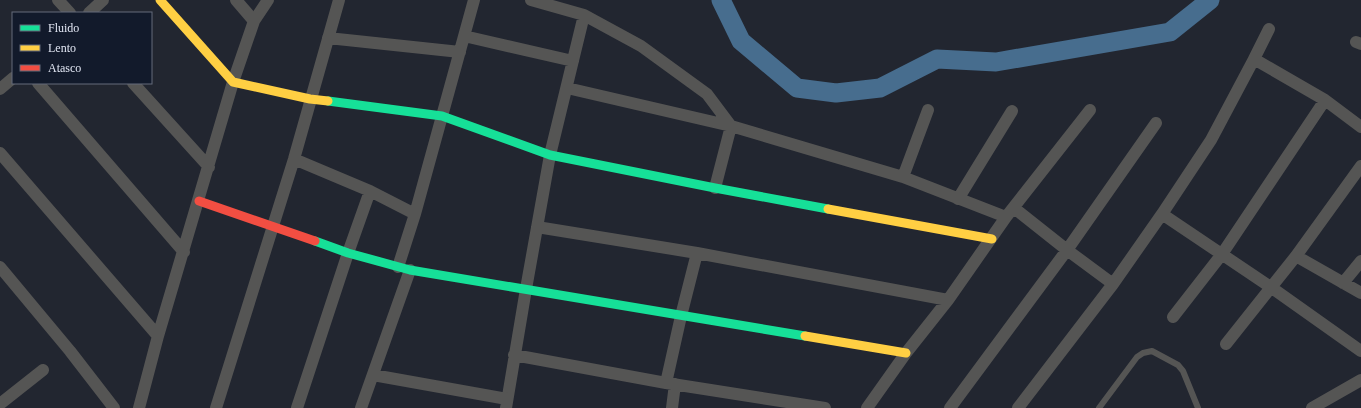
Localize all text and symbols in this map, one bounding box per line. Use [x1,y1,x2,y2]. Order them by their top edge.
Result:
legend [12,12,152,84]
text: Fluido [48,21,79,35]
text: Lento [48,41,76,55]
text: Atasco [48,61,81,75]

